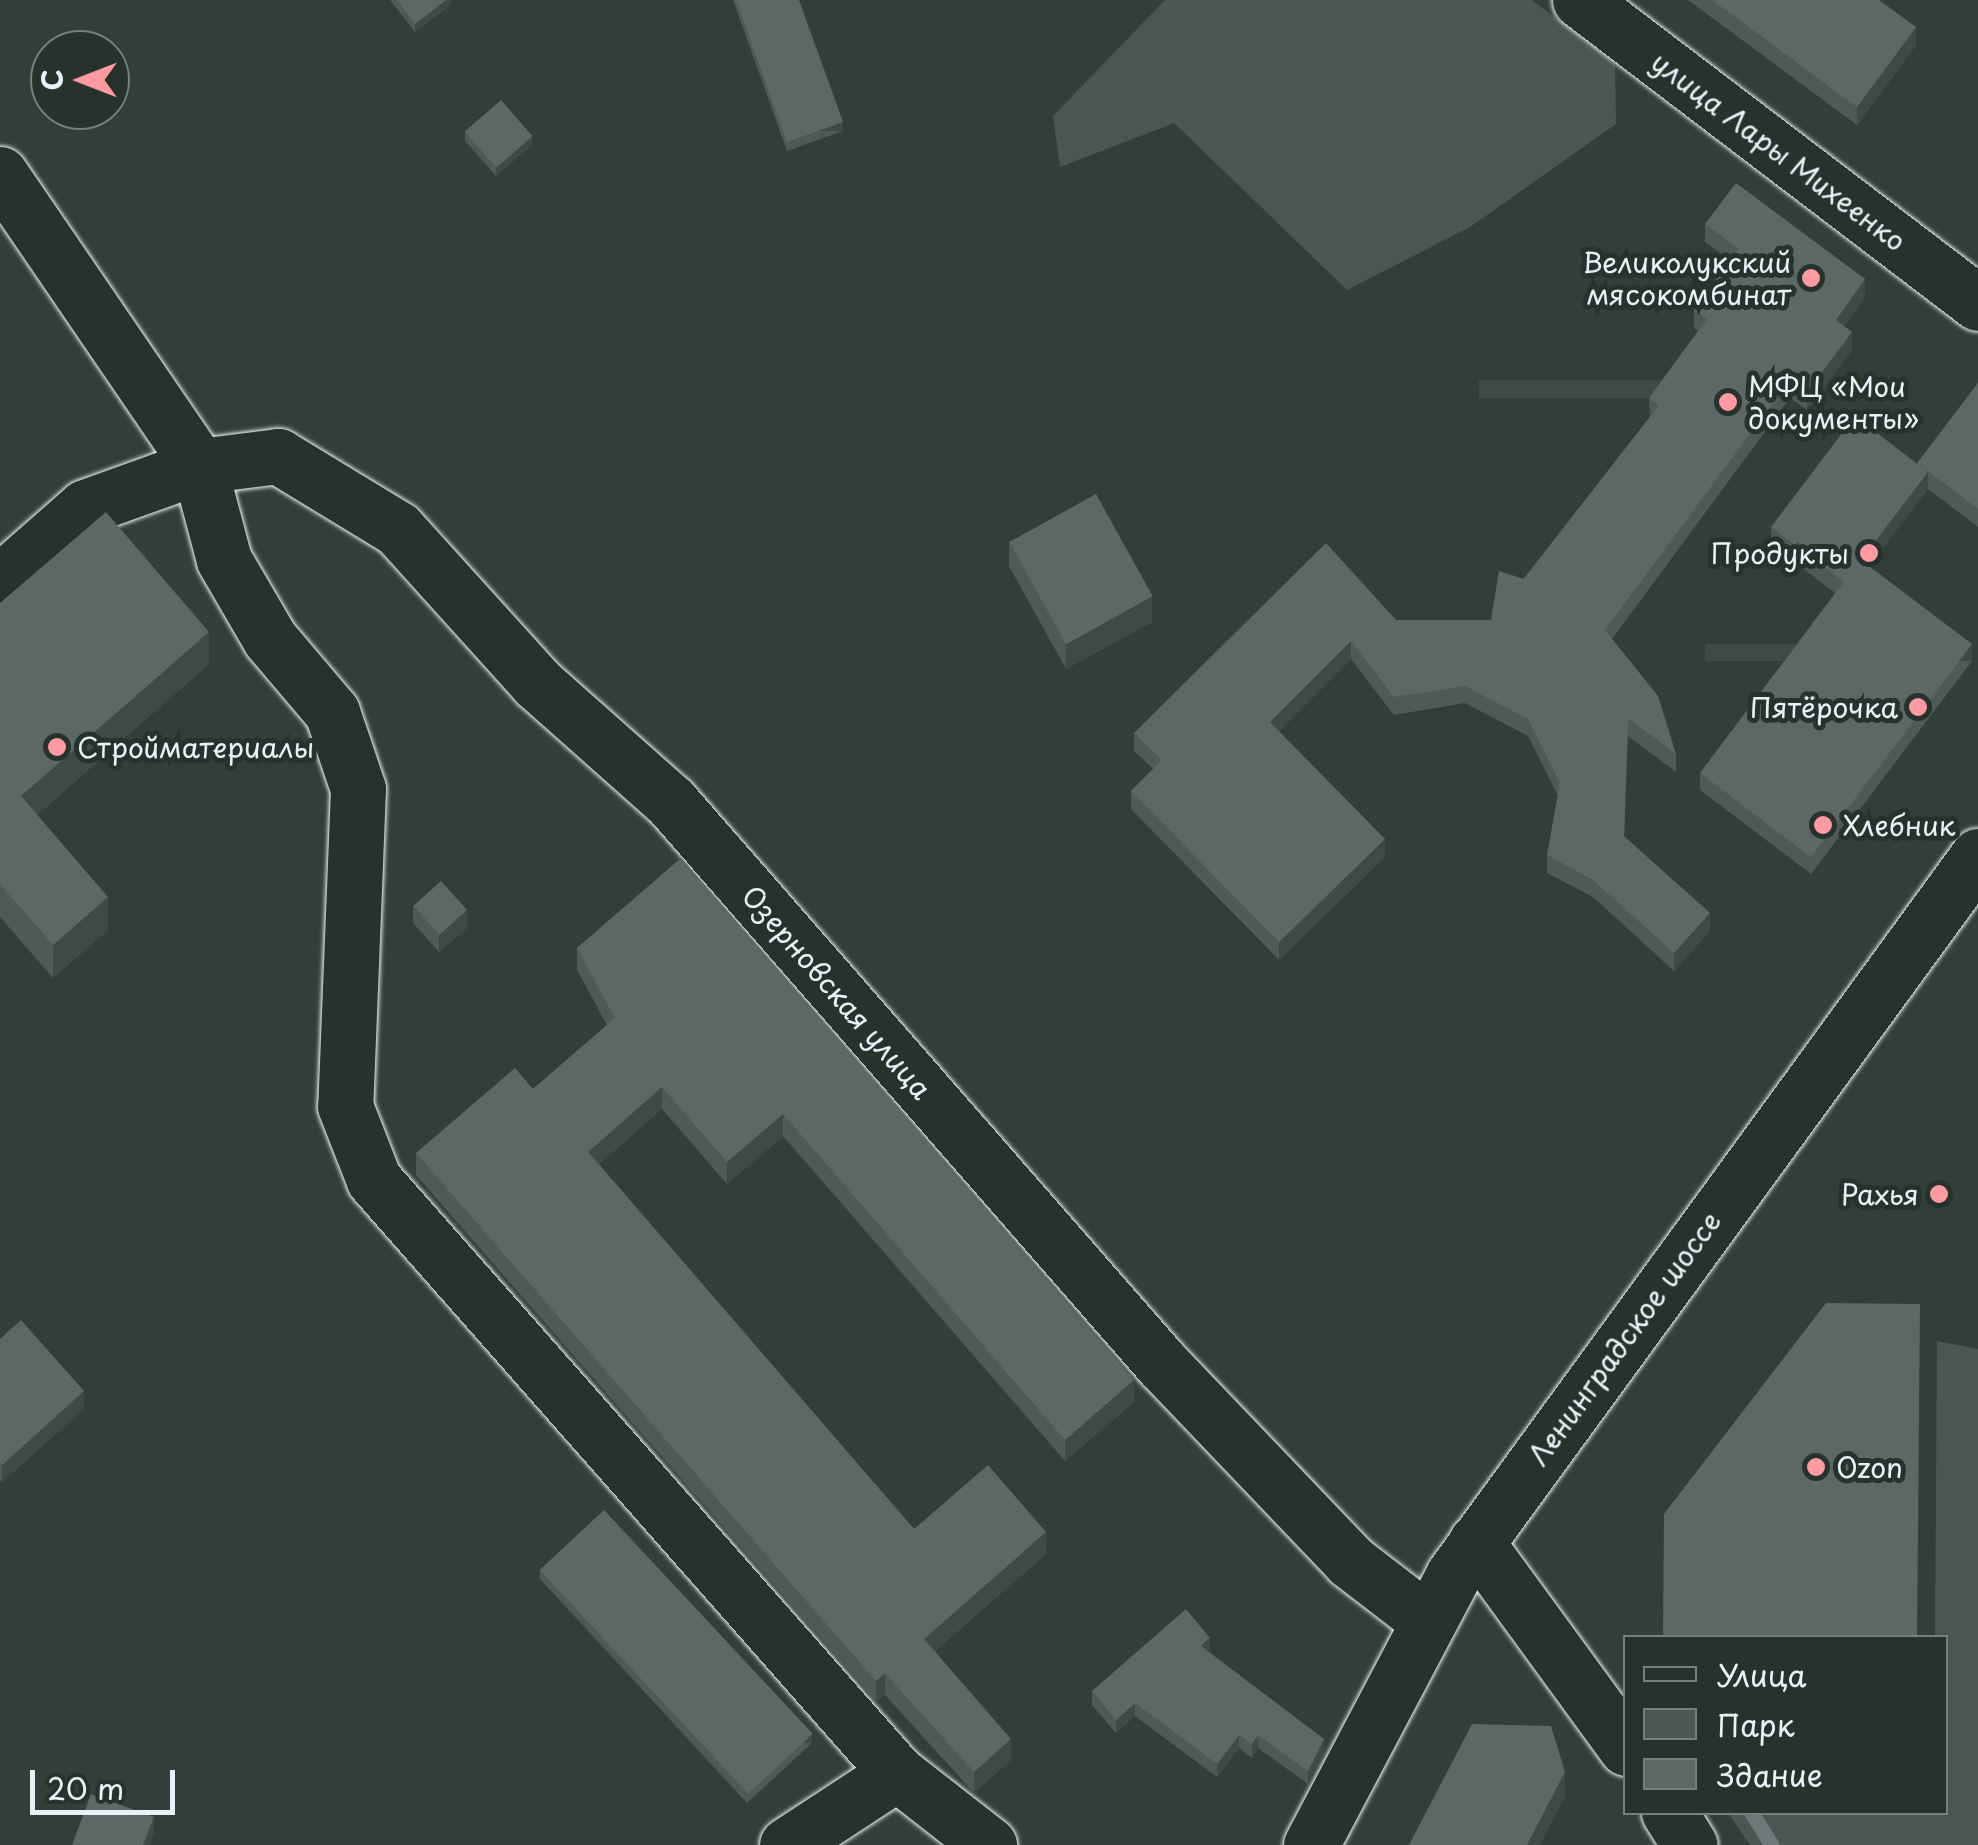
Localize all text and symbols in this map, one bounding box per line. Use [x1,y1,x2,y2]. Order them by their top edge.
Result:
north arrow [30,30,130,130]
street label: улица Лары Михеенко [1644,44,1914,258]
text: С [30,69,73,91]
place label: Великолукский мясокомбинат [1583,245,1791,311]
marker: Великолукский мясокомбинат [1800,267,1822,289]
place label: МФЦ «Мои документы» [1748,369,1919,435]
marker: МФЦ «Мои документы» [1717,391,1739,413]
place label: Продукты [1711,536,1849,570]
marker: Продукты [1858,542,1880,564]
place label: Пятёрочка [1750,690,1898,724]
marker: Пятёрочка [1907,696,1929,718]
place label: Стройматериалы [77,730,314,764]
marker: Стройматериалы [46,736,68,758]
place label: Хлебник [1843,808,1955,842]
marker: Хлебник [1812,814,1834,836]
street label: Озерновская улица [735,878,939,1106]
place label: Рахья [1841,1177,1919,1211]
marker: Рахья [1928,1183,1950,1205]
street label: Ленинградское шоссе [1521,1205,1727,1471]
place label: Ozon [1836,1450,1903,1484]
marker: Ozon [1805,1456,1827,1478]
legend [1623,1635,1948,1815]
text: Улица [1717,1652,1806,1697]
text: Парк [1717,1702,1794,1747]
scale bar [35,1750,180,1812]
text: Здание [1717,1752,1823,1797]
text: 20 m [47,1765,124,1810]

